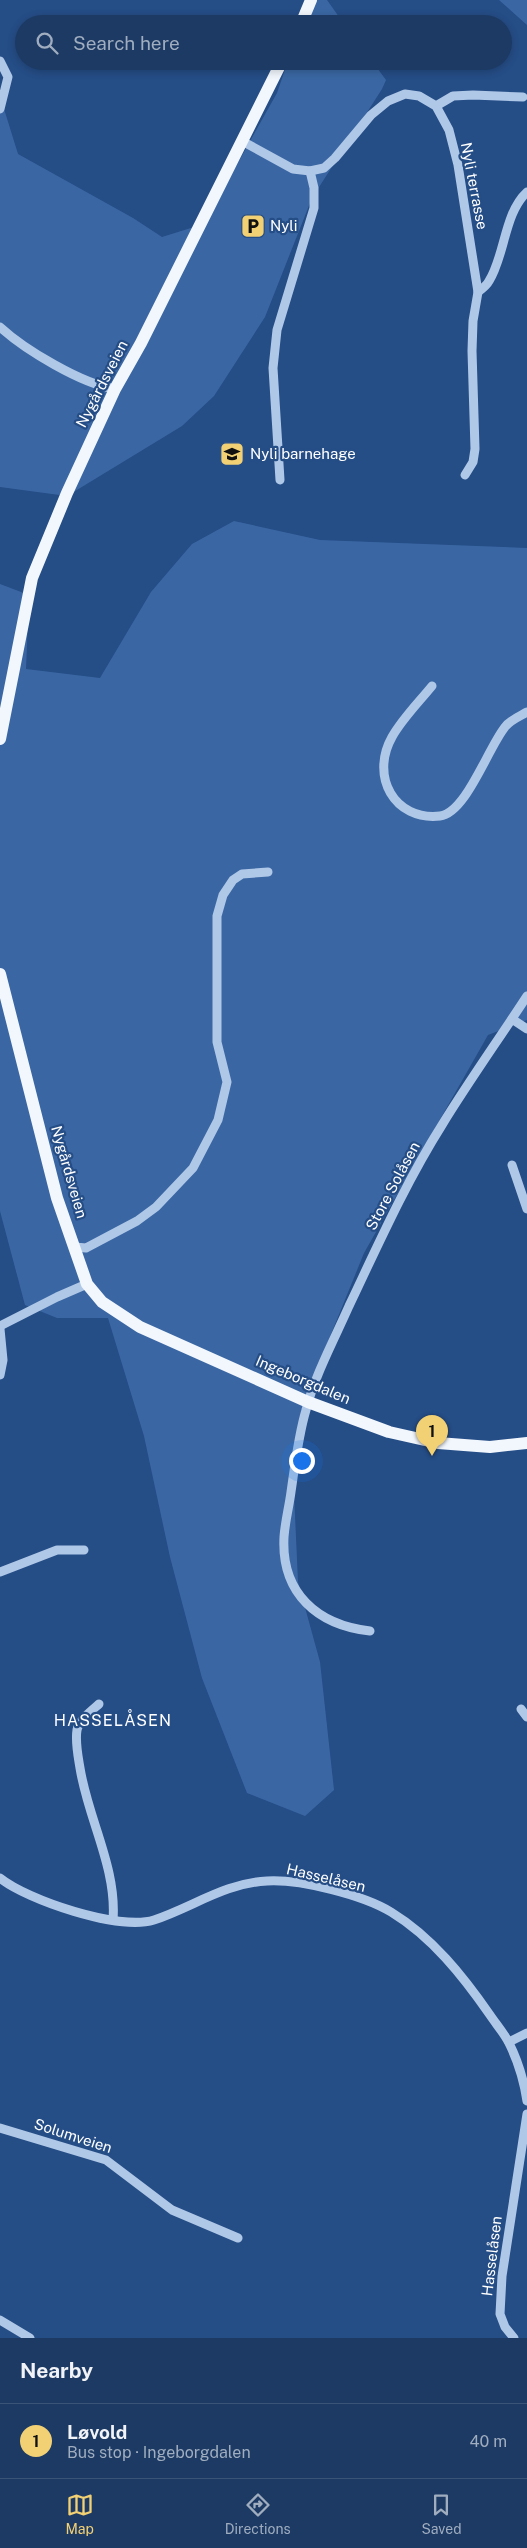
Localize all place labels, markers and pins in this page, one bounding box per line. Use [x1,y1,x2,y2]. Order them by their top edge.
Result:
parking icon: Nyli [240,213,266,239]
place label: Nyli [270,217,298,234]
school or university icon: Nyli barnehage [219,441,245,467]
place label: Nyli barnehage [250,445,356,462]
pin: 1 [416,1415,448,1456]

